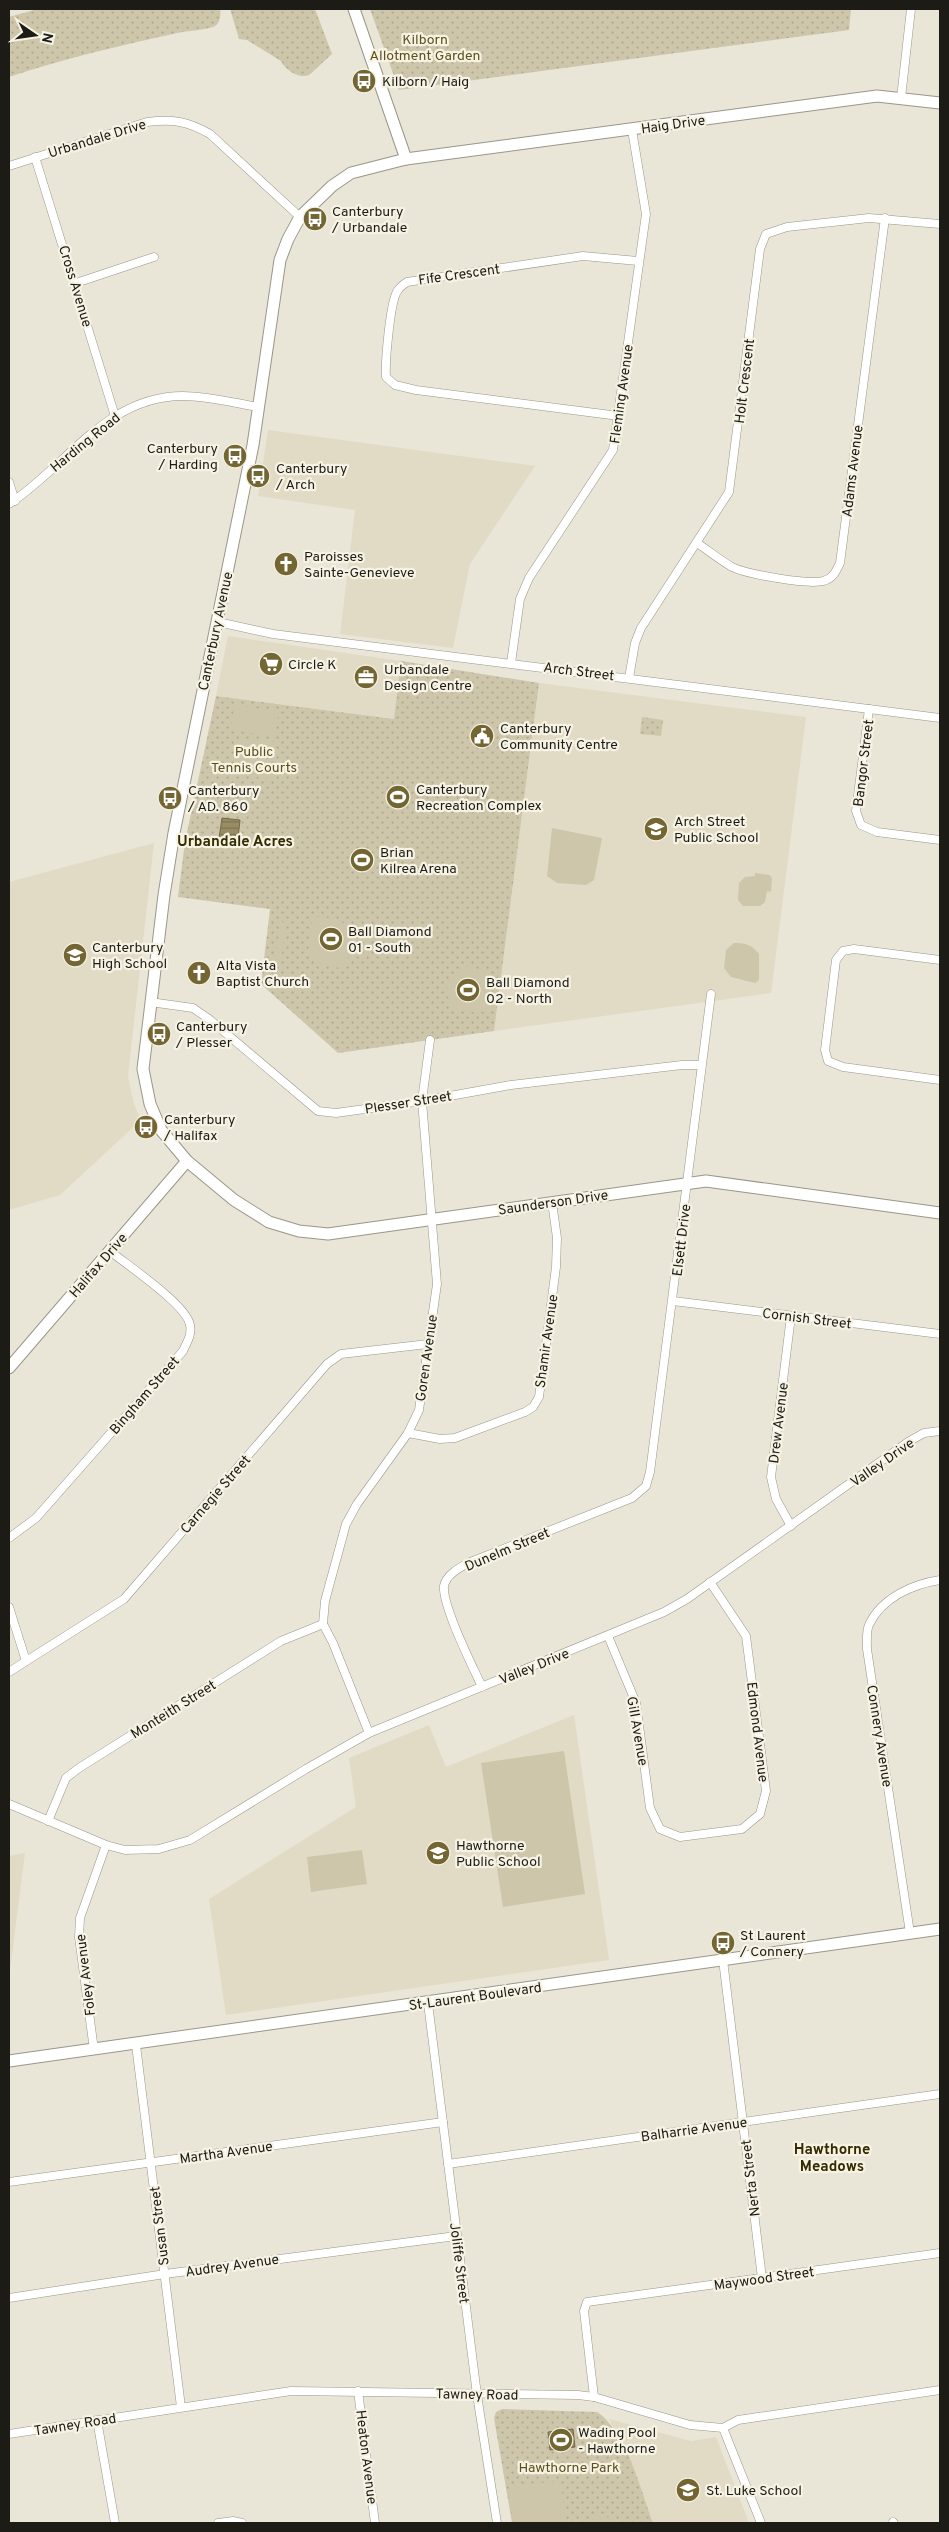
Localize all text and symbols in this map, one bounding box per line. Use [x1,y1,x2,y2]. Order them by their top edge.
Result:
north arrow [10,10,60,60]
text: N [37,31,56,44]
park label: Kilborn Allotment Garden [370,32,480,65]
bus stop icon: Kilborn / Haig [351,68,377,94]
place label: Kilborn / Haig [382,74,469,91]
street label: Haig Drive [640,113,706,138]
street label: Urbandale Drive [46,116,149,162]
place label: Canterbury / Urbandale [331,204,407,237]
bus stop icon: Canterbury / Urbandale [302,206,328,232]
street label: Cross Avenue [54,244,95,329]
street label: Fife Crescent [417,261,501,290]
street label: Holt Crescent [732,338,759,425]
street label: Fleming Avenue [607,343,638,445]
street label: Harding Road [48,410,124,477]
street label: Adams Avenue [839,424,868,518]
place label: Canterbury / Harding [147,441,218,474]
bus stop icon: Canterbury / Harding [222,443,248,469]
place label: Canterbury / Arch [275,461,347,494]
bus stop icon: Canterbury / Arch [245,463,271,489]
place label: Paroisses Sainte-Genevieve [304,549,415,582]
church icon: Paroisses Sainte-Genevieve [273,551,299,577]
street label: Canterbury Avenue [196,570,237,692]
supermarket icon: Circle K [258,651,284,677]
place label: Circle K [288,657,336,674]
street label: Arch Street [542,660,615,685]
place label: Urbandale Design Centre [384,662,472,695]
office icon: Urbandale Design Centre [353,664,379,690]
street label: Bangor Street [851,719,878,808]
place label: Canterbury Community Centre [500,721,618,754]
public building icon: Canterbury Community Centre [469,723,495,749]
park label: Public Tennis Courts [211,744,297,777]
place label: Canterbury Recreation Complex [416,782,542,815]
place label: Canterbury / AD. 860 [187,783,259,816]
sports icon: Canterbury Recreation Complex [385,784,411,810]
bus stop icon: Canterbury / AD. 860 [157,785,183,811]
place label: Arch Street Public School [674,814,759,847]
school or university icon: Arch Street Public School [643,816,669,842]
district label: Urbandale Acres [177,833,293,852]
place label: Brian Kilrea Arena [380,845,457,878]
sports icon: Brian Kilrea Arena [349,847,375,873]
place label: Ball Diamond 01 - South [348,924,432,957]
sports icon: Ball Diamond 01 - South [318,926,344,952]
place label: Canterbury High School [92,940,167,973]
school or university icon: Canterbury High School [62,942,88,968]
place label: Alta Vista Baptist Church [216,958,309,991]
church icon: Alta Vista Baptist Church [186,960,212,986]
place label: Ball Diamond 02 - North [486,975,570,1008]
sports icon: Ball Diamond 02 - North [455,977,481,1003]
place label: Canterbury / Plesser [175,1019,247,1052]
bus stop icon: Canterbury / Plesser [146,1021,172,1047]
street label: Plesser Street [364,1088,453,1119]
place label: Canterbury / Halifax [163,1112,235,1145]
bus stop icon: Canterbury / Halifax [133,1114,159,1140]
street label: Saunderson Drive [497,1187,609,1220]
street label: Elsett Drive [670,1203,695,1277]
street label: Halifax Drive [67,1230,132,1302]
street label: Shamir Avenue [533,1293,562,1389]
street label: Cornish Street [761,1306,853,1333]
street label: Goren Avenue [413,1314,442,1403]
street label: Bingham Street [107,1353,184,1439]
street label: Drew Avenue [766,1382,793,1465]
street label: Valley Drive [848,1435,918,1491]
street label: Carnegie Street [177,1452,255,1538]
street label: Dunelm Street [463,1525,553,1576]
street label: Valley Drive [497,1646,572,1689]
street label: Monteith Street [128,1677,220,1743]
street label: Edmond Avenue [742,1681,771,1783]
street label: Connery Avenue [862,1684,895,1789]
street label: Gill Avenue [622,1695,651,1767]
place label: Hawthorne Public School [456,1838,541,1871]
school or university icon: Hawthorne Public School [425,1840,451,1866]
place label: St Laurent / Connery [739,1928,806,1961]
bus stop icon: St Laurent / Connery [710,1930,736,1956]
street label: Foley Avenue [73,1933,100,2017]
street label: St-Laurent Boulevard [408,1980,543,2015]
street label: Balharrie Avenue [640,2115,748,2146]
street label: Nerta Street [738,2138,765,2217]
street label: Martha Avenue [179,2139,274,2168]
district label: Hawthorne Meadows [794,2141,870,2177]
street label: Susan Street [147,2185,174,2267]
street label: Joliffe Street [445,2222,472,2305]
street label: Audrey Avenue [184,2251,280,2281]
street label: Maywood Street [713,2264,816,2295]
street label: Tawney Road [435,2386,519,2405]
street label: Heaton Avenue [351,2409,380,2505]
street label: Tawney Road [33,2411,118,2440]
place label: Wading Pool - Hawthorne [578,2425,656,2458]
sports icon: Wading Pool - Hawthorne [548,2427,574,2453]
park label: Hawthorne Park [519,2460,619,2477]
school or university icon: St. Luke School [675,2477,701,2503]
place label: St. Luke School [706,2483,802,2500]

